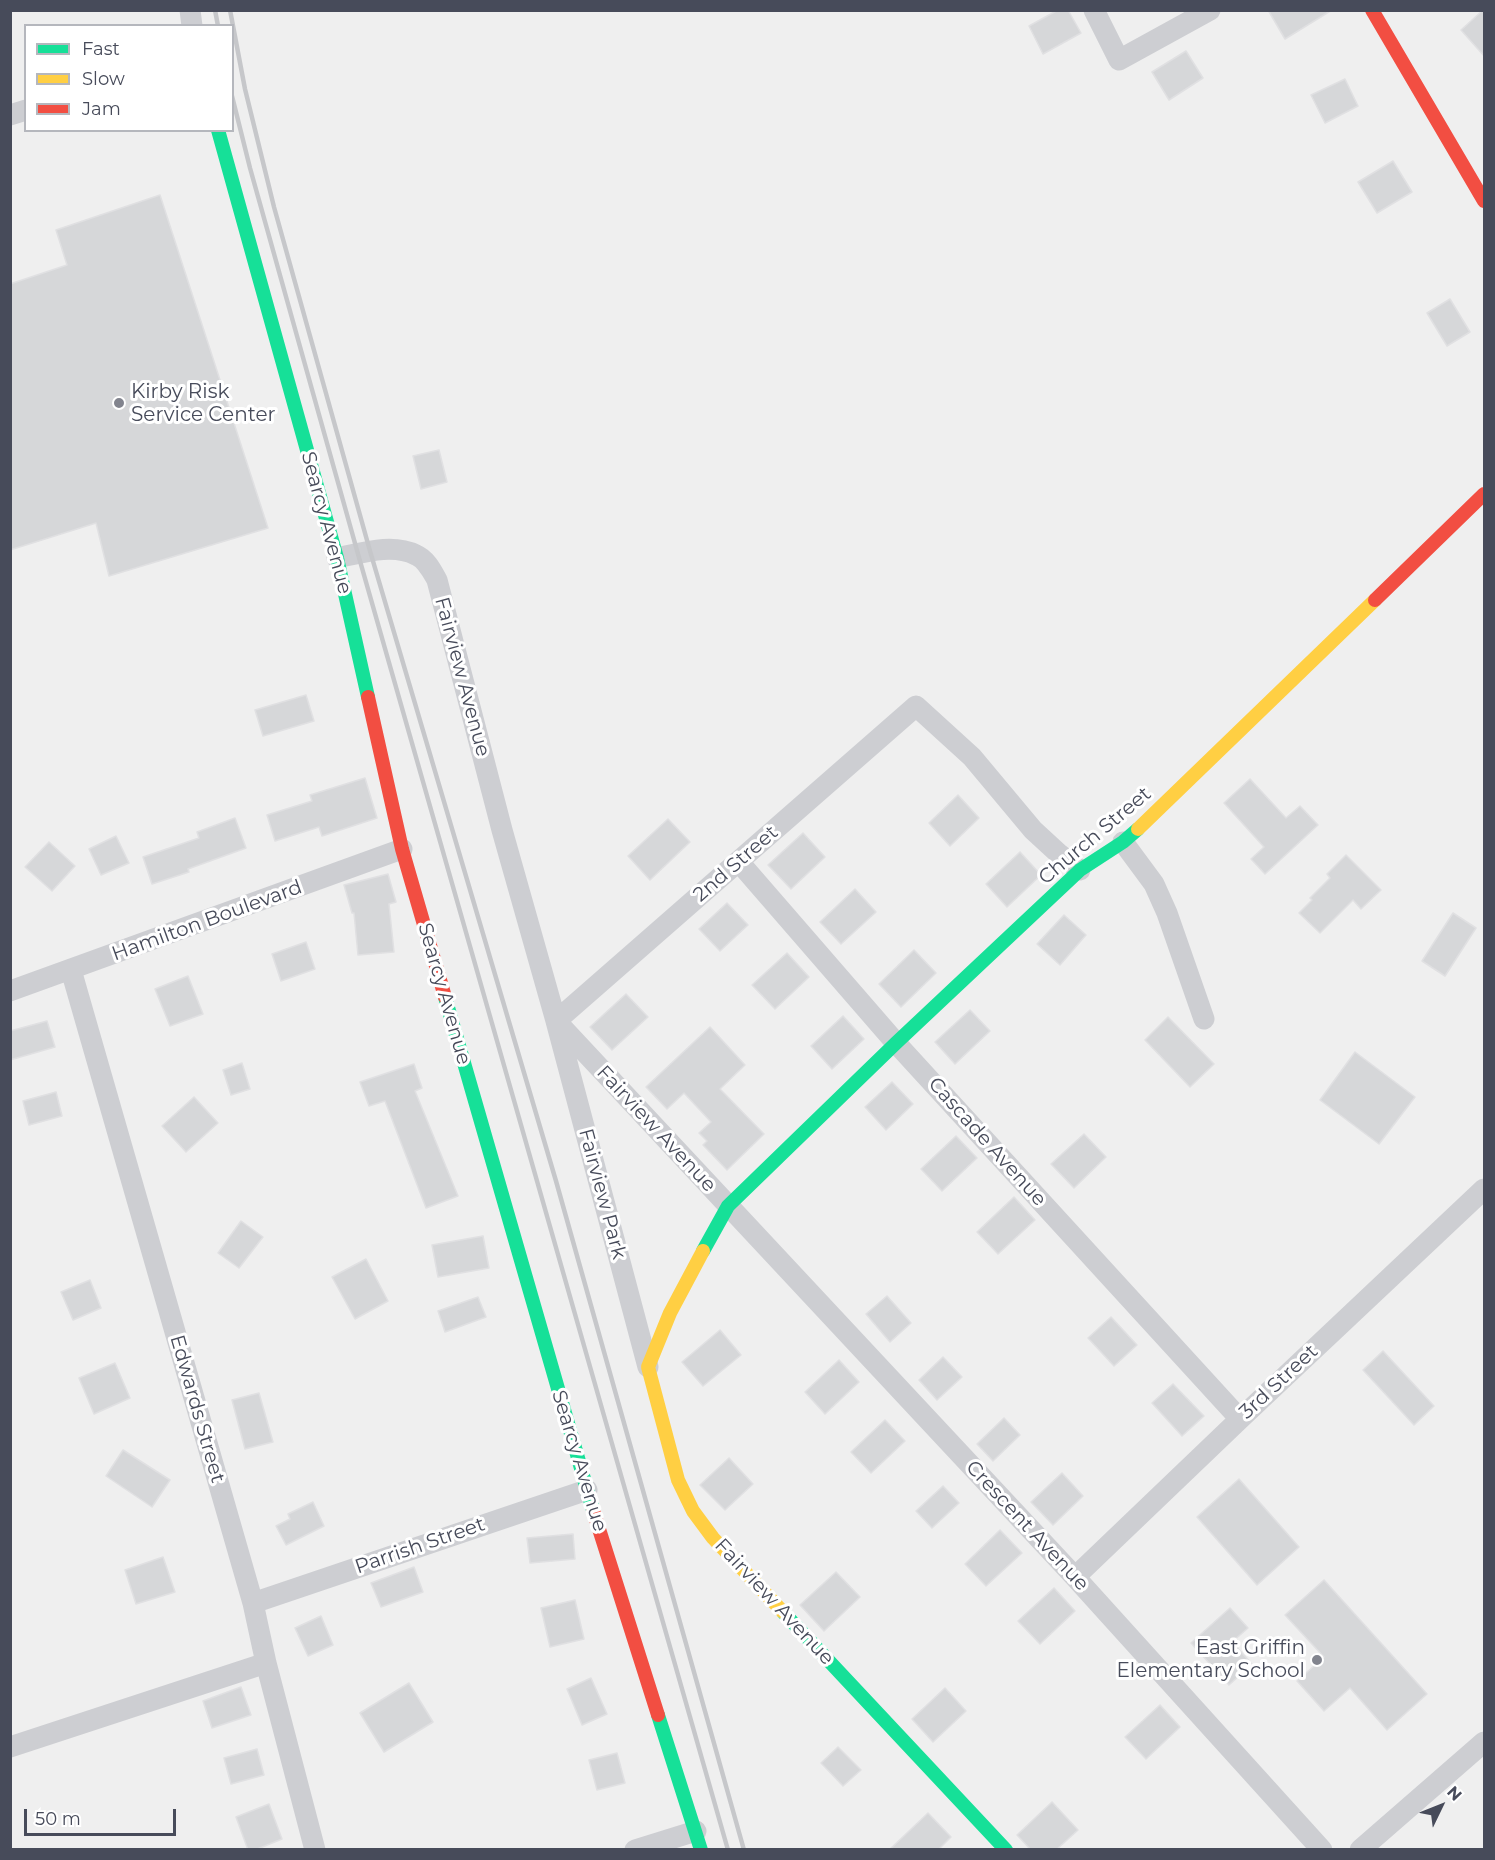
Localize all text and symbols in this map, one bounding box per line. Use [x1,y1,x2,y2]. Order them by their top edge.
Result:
legend [24,24,234,132]
text: Fast [82,38,120,60]
text: Slow [82,68,125,90]
text: Jam [82,98,121,120]
place label: Kirby Risk Service Center [131,380,275,427]
marker: Kirby Risk Service Center [112,396,126,410]
street label: Searcy Avenue [295,449,357,597]
street label: Fairview Avenue [429,595,495,759]
street label: Church Street [1034,782,1156,890]
street label: 2nd Street [689,821,783,907]
street label: Hamilton Boulevard [109,875,305,967]
street label: Searcy Avenue [412,920,476,1068]
street label: Fairview Avenue [591,1061,721,1197]
street label: Cascade Avenue [923,1073,1051,1211]
street label: Fairview Park [573,1126,631,1262]
street label: Edwards Street [164,1332,230,1486]
street label: 3rd Street [1235,1340,1323,1424]
street label: Searcy Avenue [546,1388,612,1534]
street label: Crescent Avenue [960,1456,1094,1596]
street label: Parrish Street [352,1513,488,1579]
street label: Fairview Avenue [709,1534,839,1670]
place label: East Griffin Elementary School [1116,1636,1305,1683]
marker: East Griffin Elementary School [1310,1653,1324,1667]
north arrow [1411,1776,1471,1836]
text: N [1443,1782,1466,1805]
scale bar [27,1797,178,1835]
text: 50 m [35,1808,81,1830]

